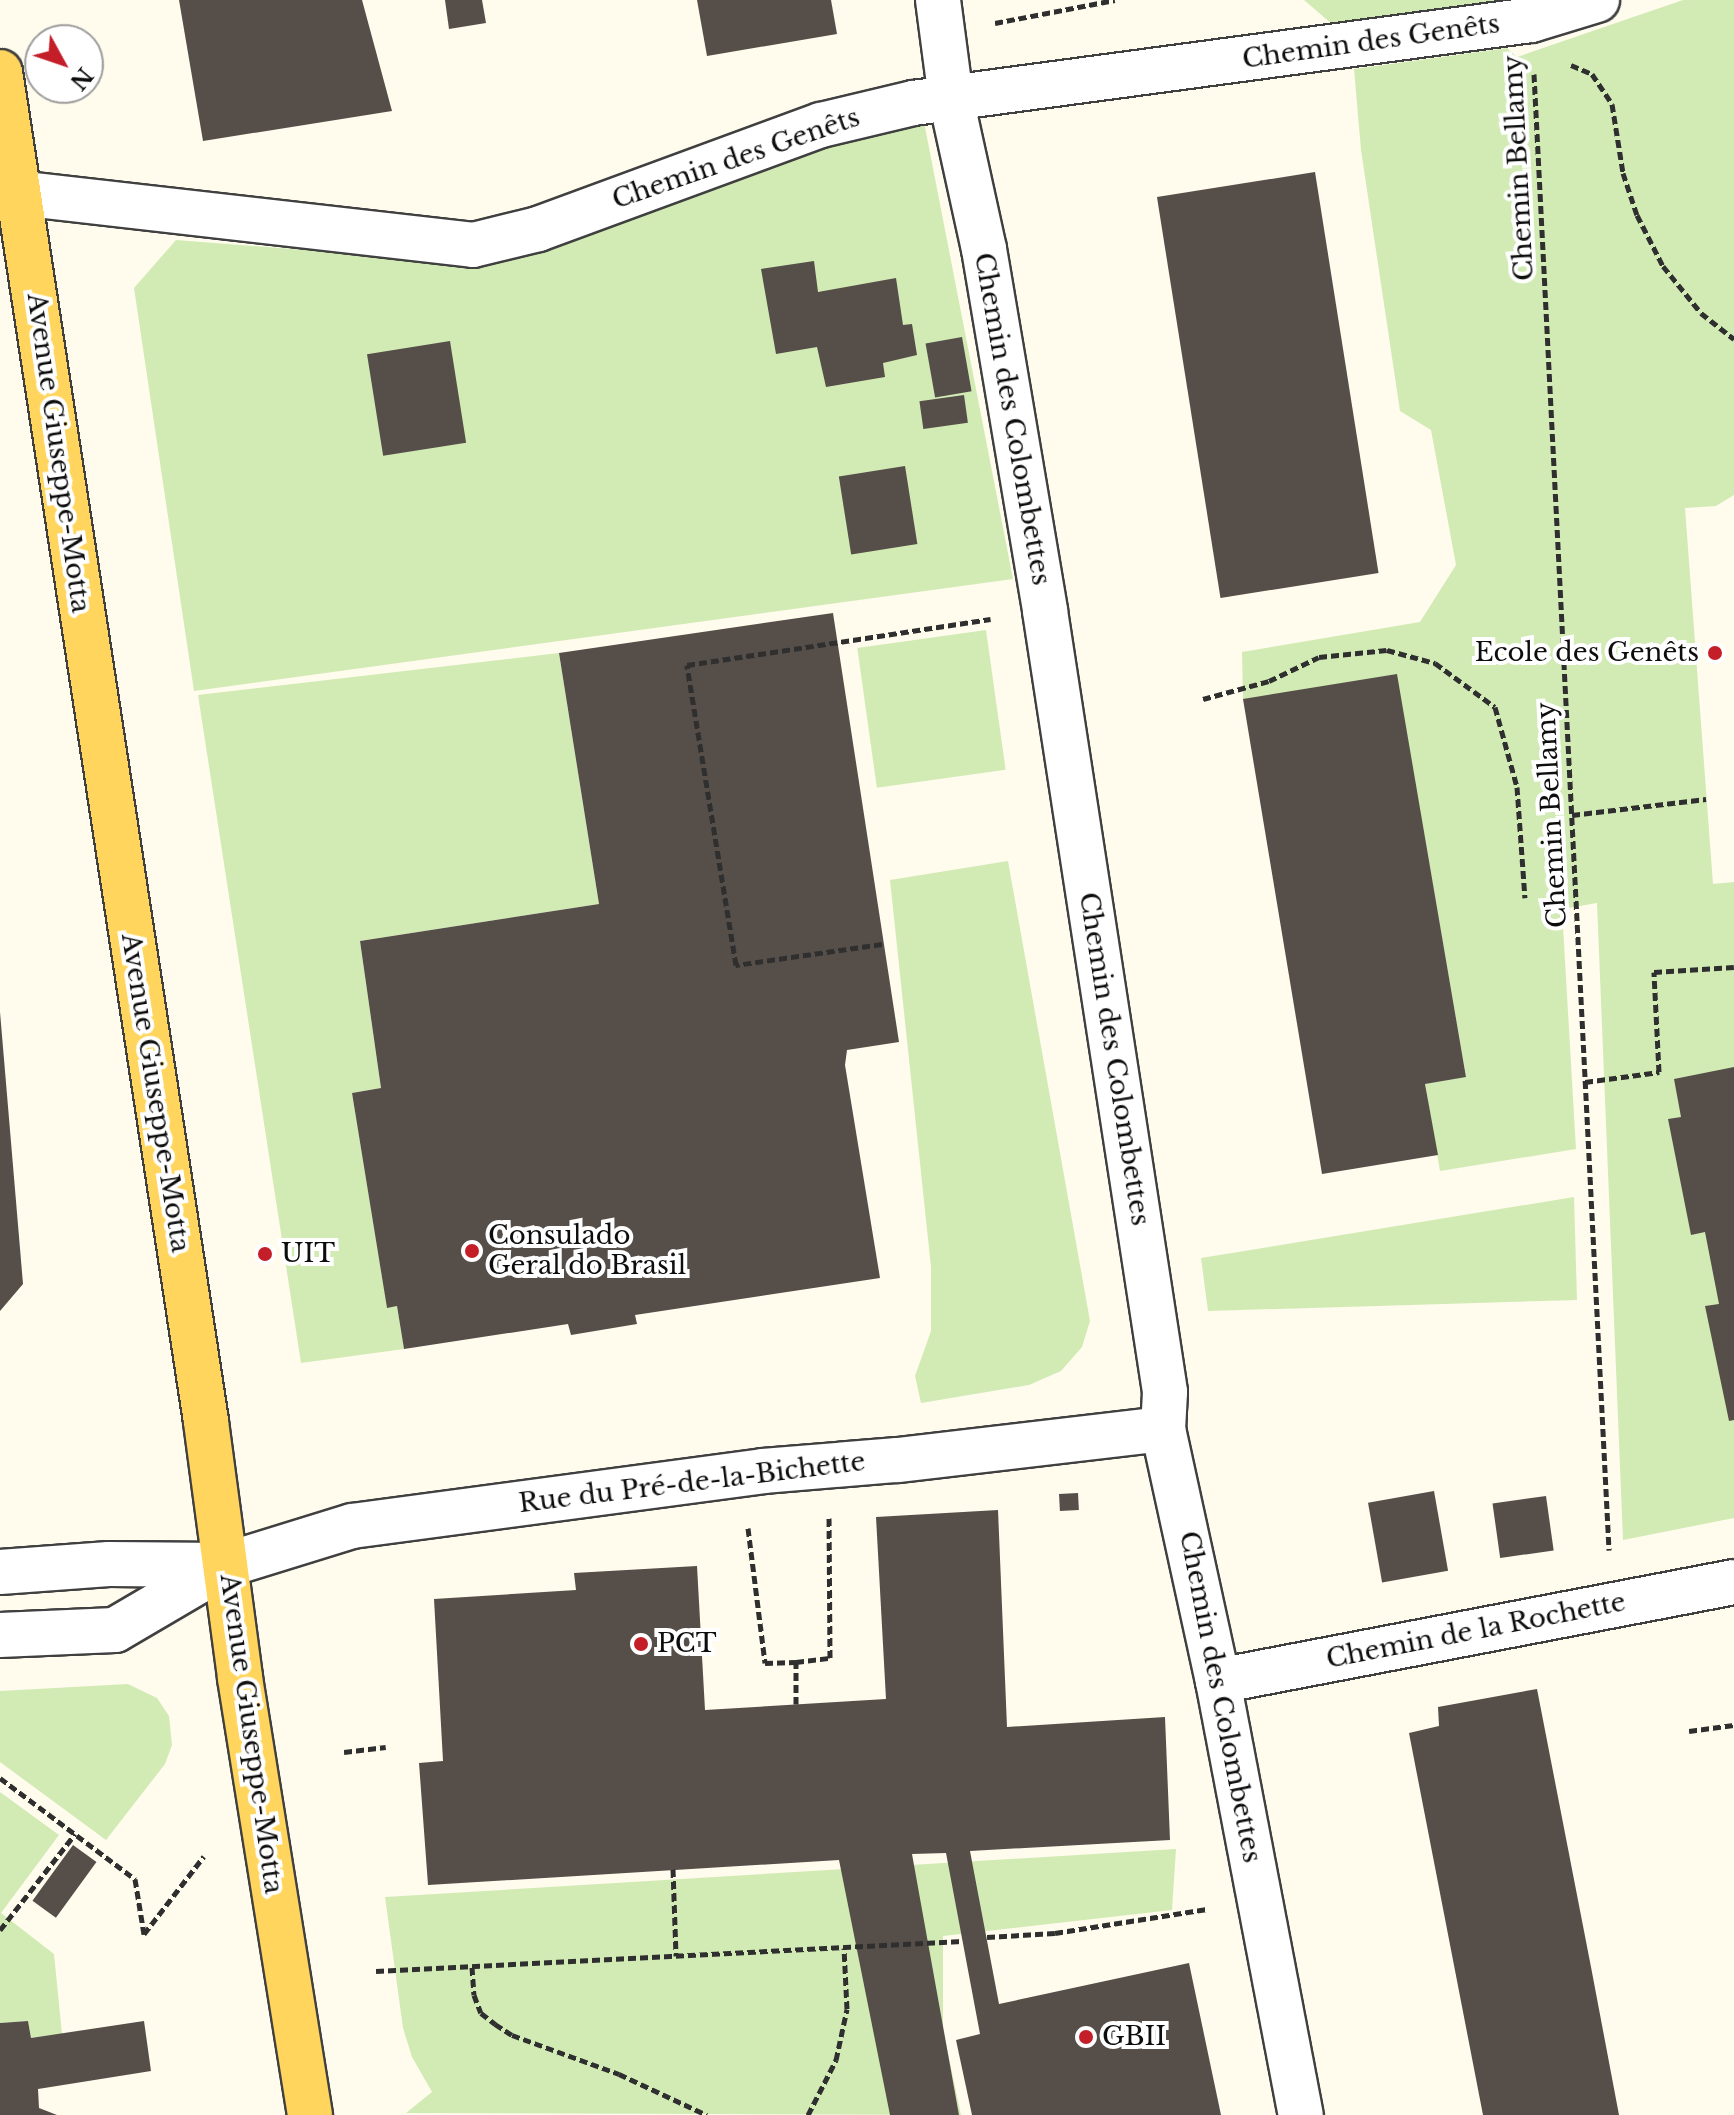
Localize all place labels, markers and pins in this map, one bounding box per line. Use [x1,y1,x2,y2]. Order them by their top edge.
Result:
place label: Ecole des Genêts [1475,637,1699,669]
marker: Ecole des Genêts [1706,644,1724,662]
place label: Consulado Geral do Brasil [488,1220,686,1282]
place label: UIT [281,1238,335,1270]
marker: Consulado Geral do Brasil [463,1242,481,1260]
marker: UIT [256,1245,274,1263]
place label: PCT [657,1628,717,1660]
marker: PCT [632,1635,650,1653]
place label: GBII [1102,2021,1166,2053]
marker: GBII [1077,2028,1095,2046]

